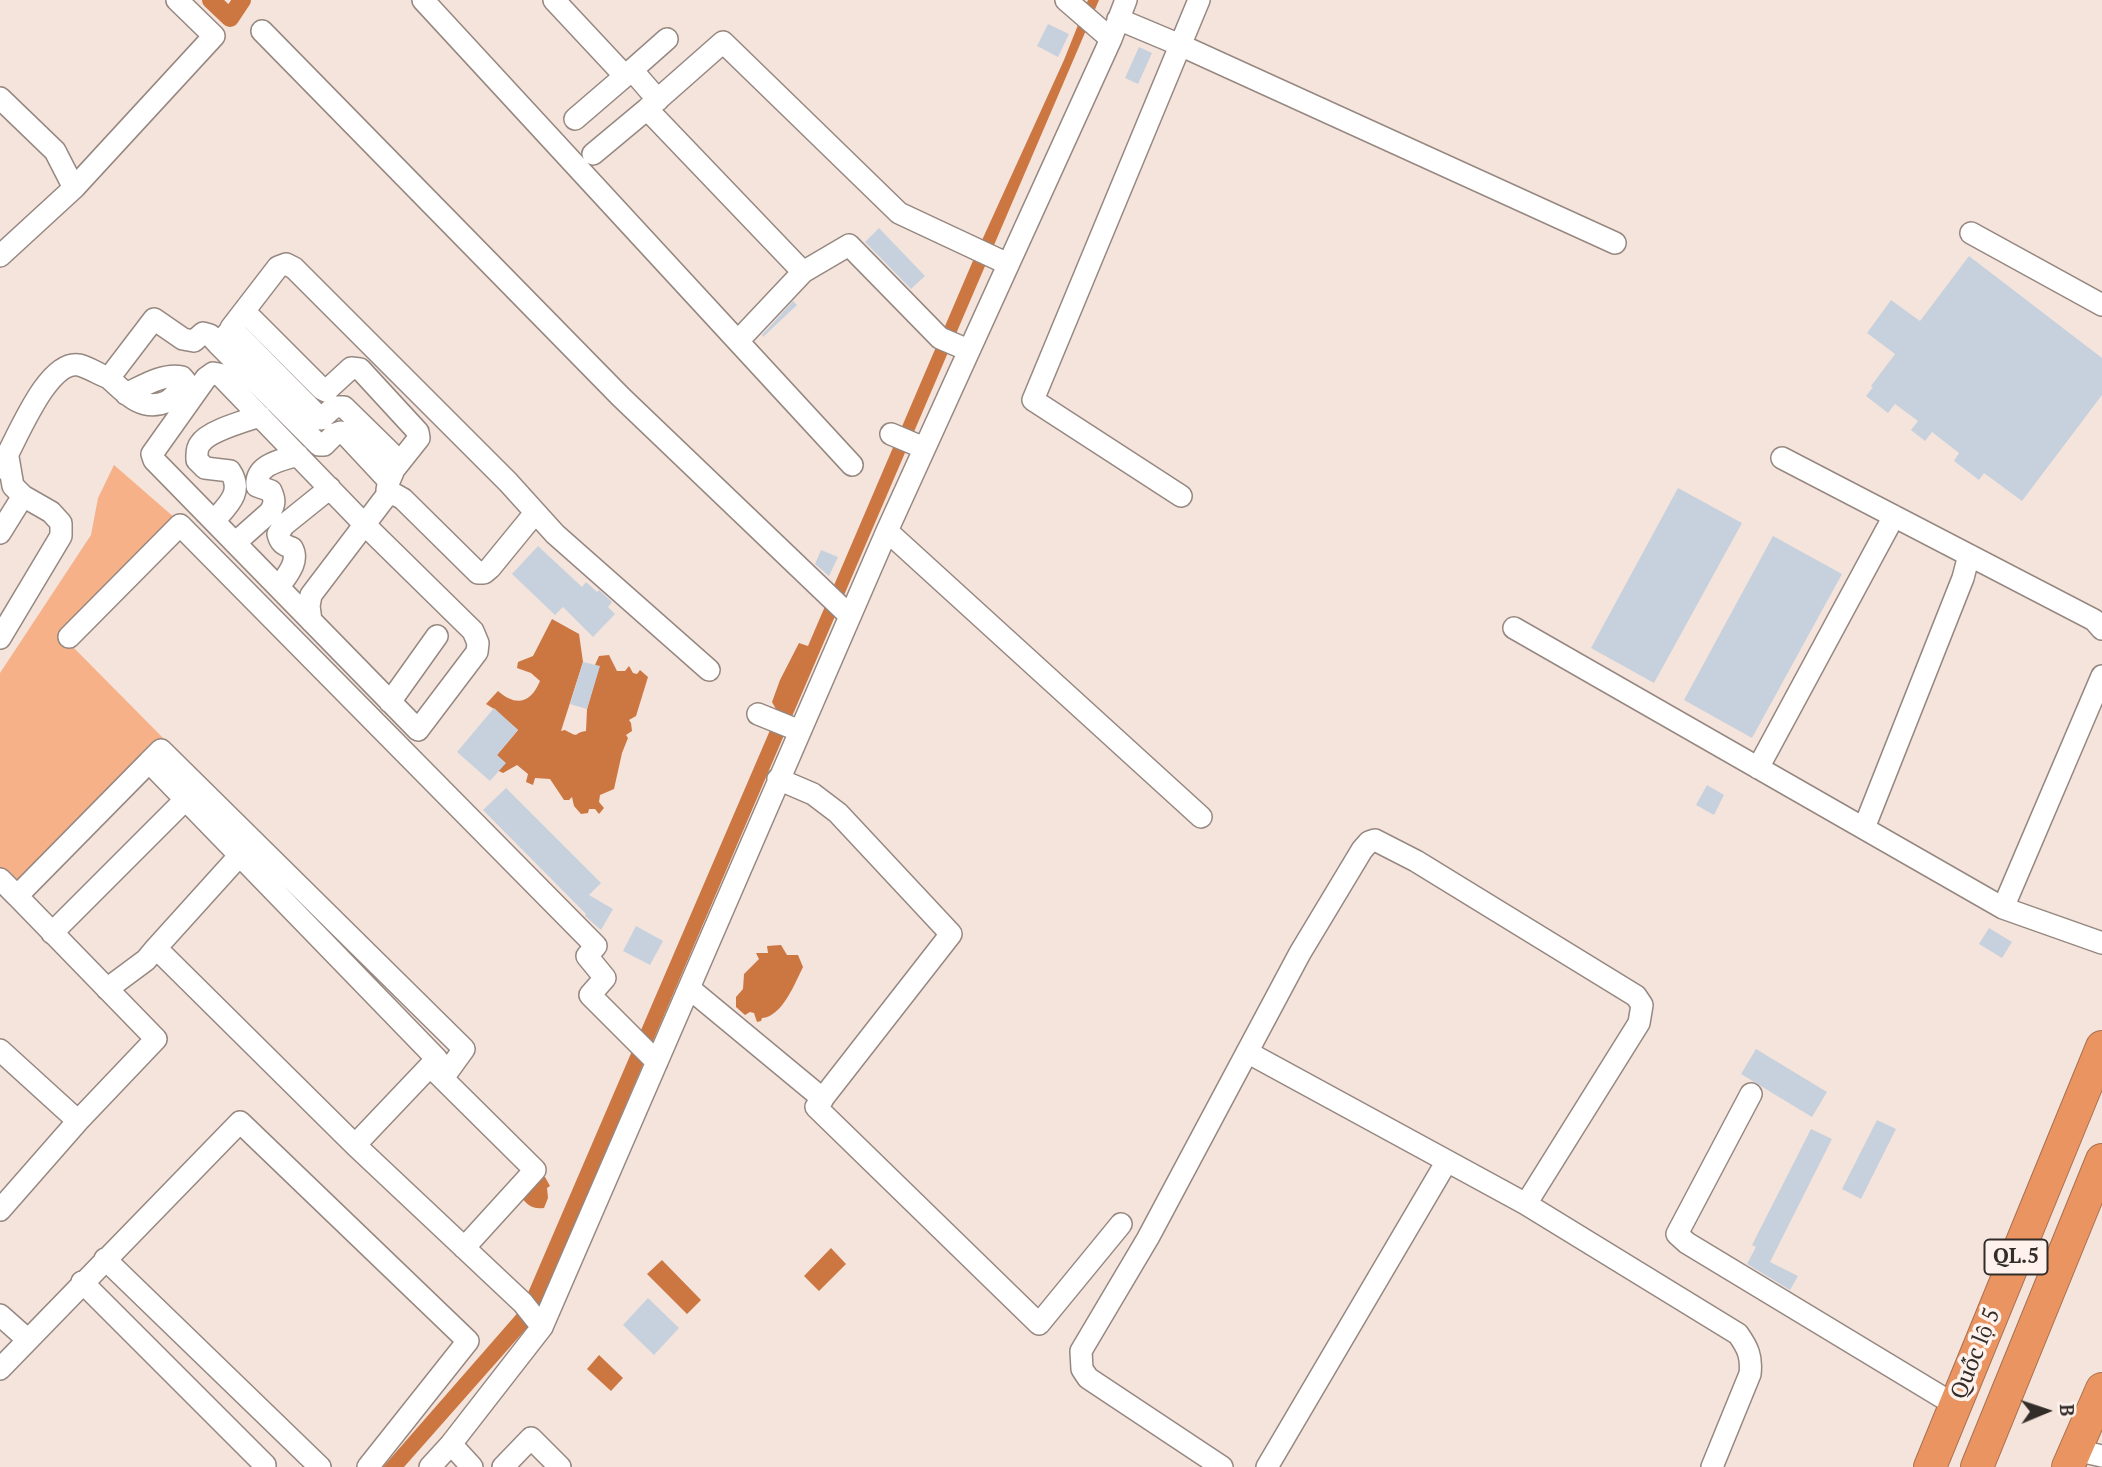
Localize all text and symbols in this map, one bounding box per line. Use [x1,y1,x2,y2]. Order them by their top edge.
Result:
road number: QL.5 [1984,1240,2048,1274]
street label: Quốc lộ 5 [1945,1305,2007,1403]
north arrow [2011,1376,2081,1446]
text: B [2055,1404,2080,1417]

